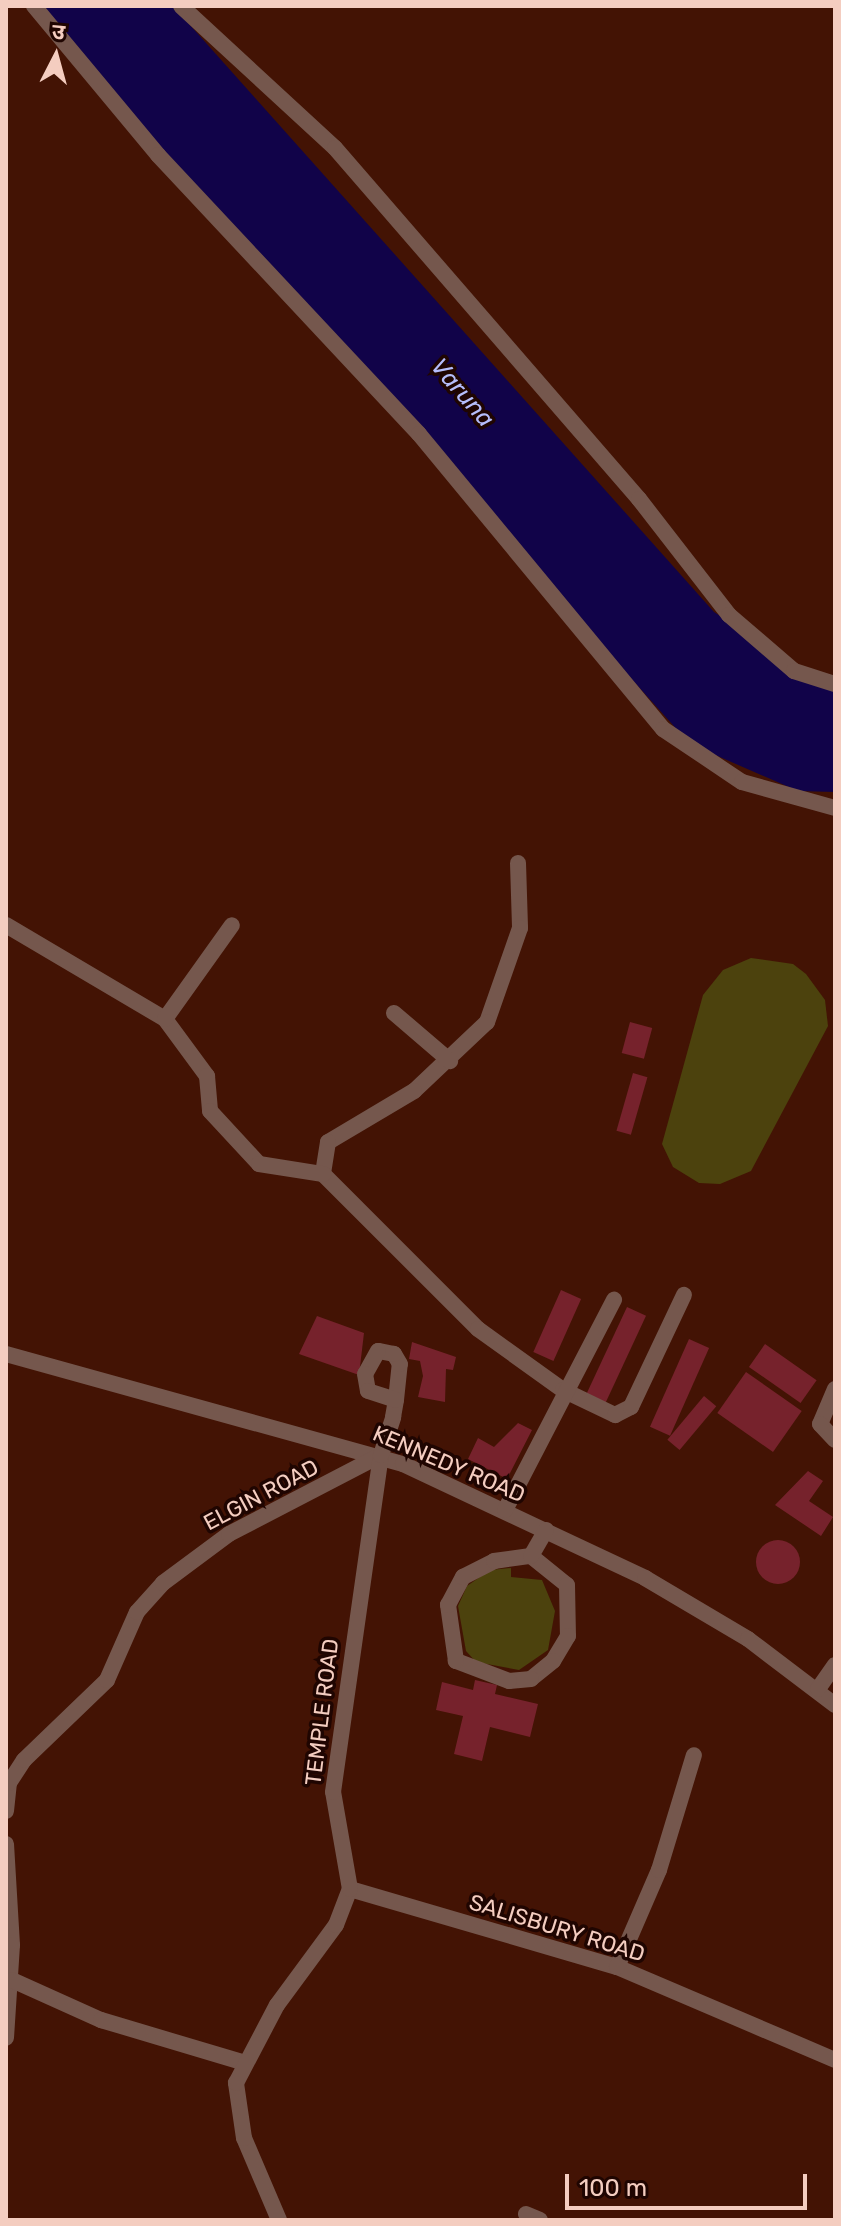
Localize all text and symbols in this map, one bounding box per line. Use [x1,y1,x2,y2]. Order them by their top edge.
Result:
north arrow [16,16,96,96]
text: उ [51,18,66,46]
water label: Varuna [424,353,500,433]
street label: KENNEDY ROAD [369,1420,529,1508]
street label: ELGIN ROAD [199,1454,323,1536]
street label: TEMPLE ROAD [300,1637,344,1787]
street label: SALISBURY ROAD [466,1889,648,1967]
scale bar [569,2158,811,2208]
text: 100 m [579,2174,647,2202]

